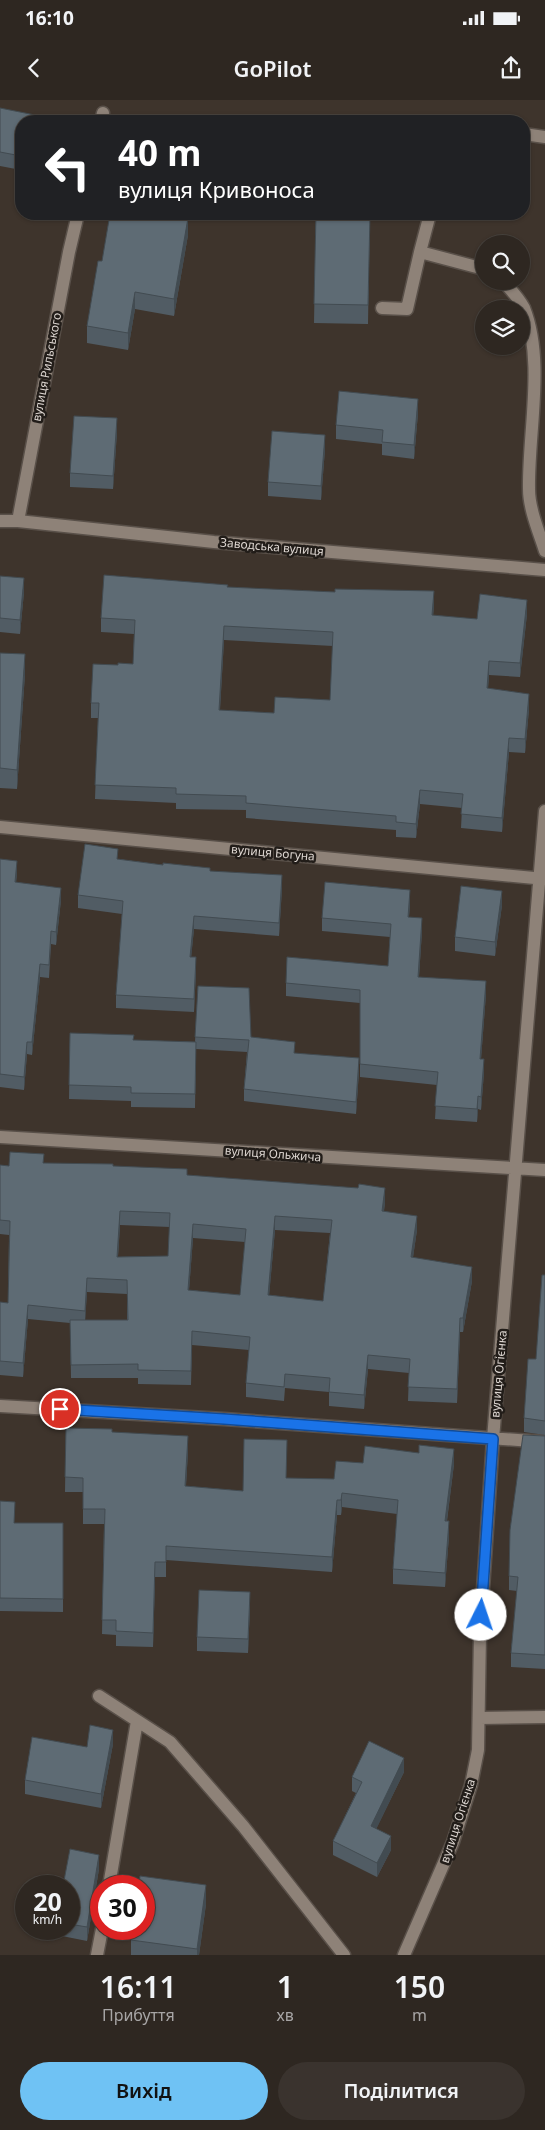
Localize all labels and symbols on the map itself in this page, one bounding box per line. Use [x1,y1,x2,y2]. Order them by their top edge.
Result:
street label: вулиця Рильського [28,311,65,423]
street label: Заводська вулиця [220,534,325,560]
street label: вулиця Богуна [230,840,316,865]
street label: вулиця Ольжича [224,1142,322,1165]
street label: вулиця Огієнка [486,1330,511,1418]
pin [39,1388,81,1430]
position arrow [454,1588,506,1640]
street label: вулиця Огієнка [436,1777,479,1865]
speed limit sign: 30 [90,1875,155,1940]

